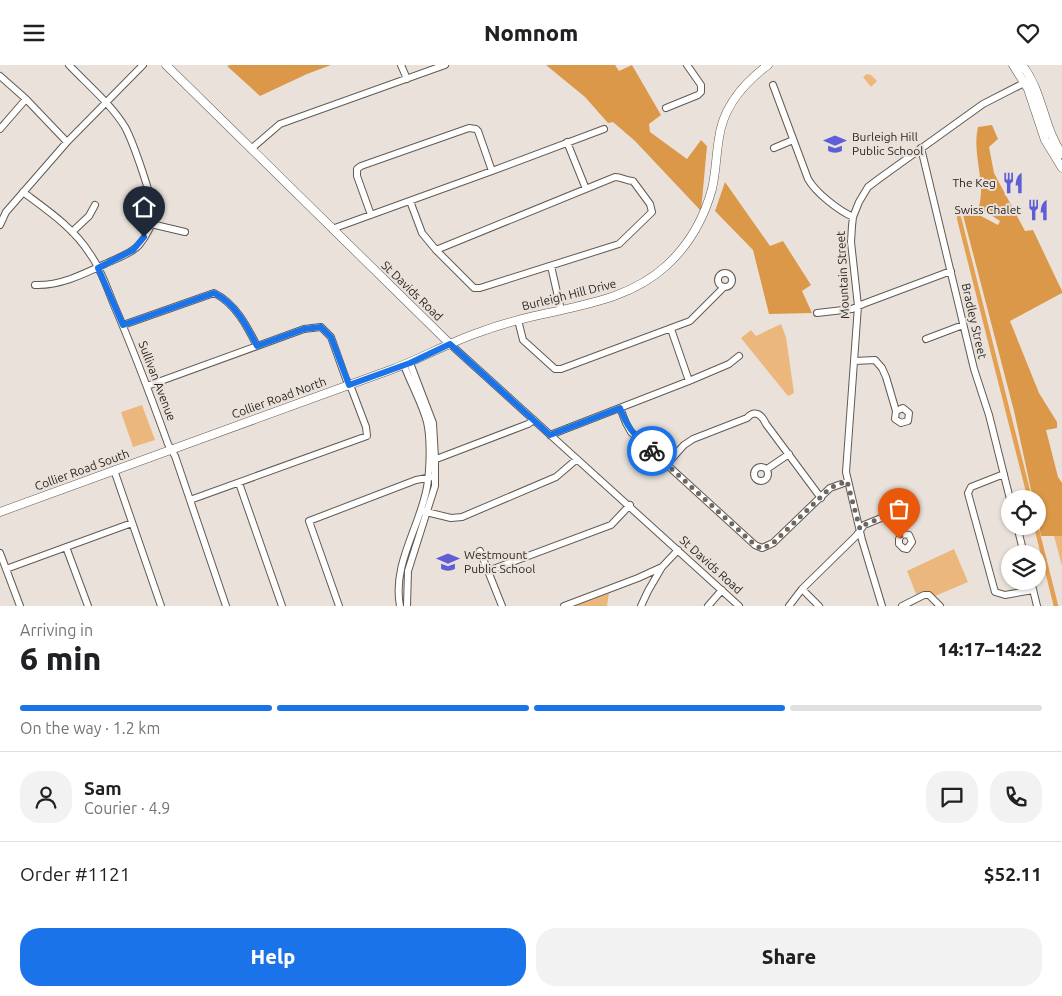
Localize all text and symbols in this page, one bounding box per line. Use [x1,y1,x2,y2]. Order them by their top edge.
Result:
icon: menu [20,19,48,47]
icon: heart [1014,19,1042,47]
text: Nomnom [484,20,578,45]
place label: Burleigh Hill Public School [852,130,923,157]
school or university icon: Burleigh Hill Public School [822,131,848,157]
restaurant icon: The Keg [1000,170,1026,196]
place label: The Keg [952,176,996,189]
pin [123,186,165,237]
icon: home [130,193,158,221]
restaurant icon: Swiss Chalet [1025,197,1051,223]
place label: Swiss Chalet [954,203,1021,216]
street label: Mountain Street [834,230,851,319]
street label: St Davids Road [379,258,446,323]
street label: Burleigh Hill Drive [520,276,617,313]
street label: Bradley Street [959,282,990,360]
street label: Sullivan Avenue [136,339,179,423]
street label: Collier Road North [230,374,328,421]
courier [627,426,677,476]
icon: bike [638,437,666,465]
street label: Collier Road South [33,446,131,493]
pin [878,488,920,539]
map controls [1001,490,1046,590]
button: locate [1001,490,1046,535]
icon: bag [885,495,913,523]
street label: St Davids Road [677,533,745,596]
button: layers [1001,545,1046,590]
place label: Westmount Public School [464,548,535,575]
school or university icon: Westmount Public School [435,549,461,575]
text: Arriving in [20,621,93,639]
text: 14:17–14:22 [937,638,1042,660]
text: 6 min [20,640,101,676]
text: On the way · 1.2 km [20,719,160,737]
button: person [20,771,72,823]
button: chat [926,771,978,823]
button: phone [990,771,1042,823]
text: Sam [84,777,122,799]
text: Courier · 4.9 [84,799,170,817]
text: Order #1121 [20,863,130,885]
text: $52.11 [984,863,1042,885]
button: Help [20,928,526,986]
button: Share [536,928,1042,986]

